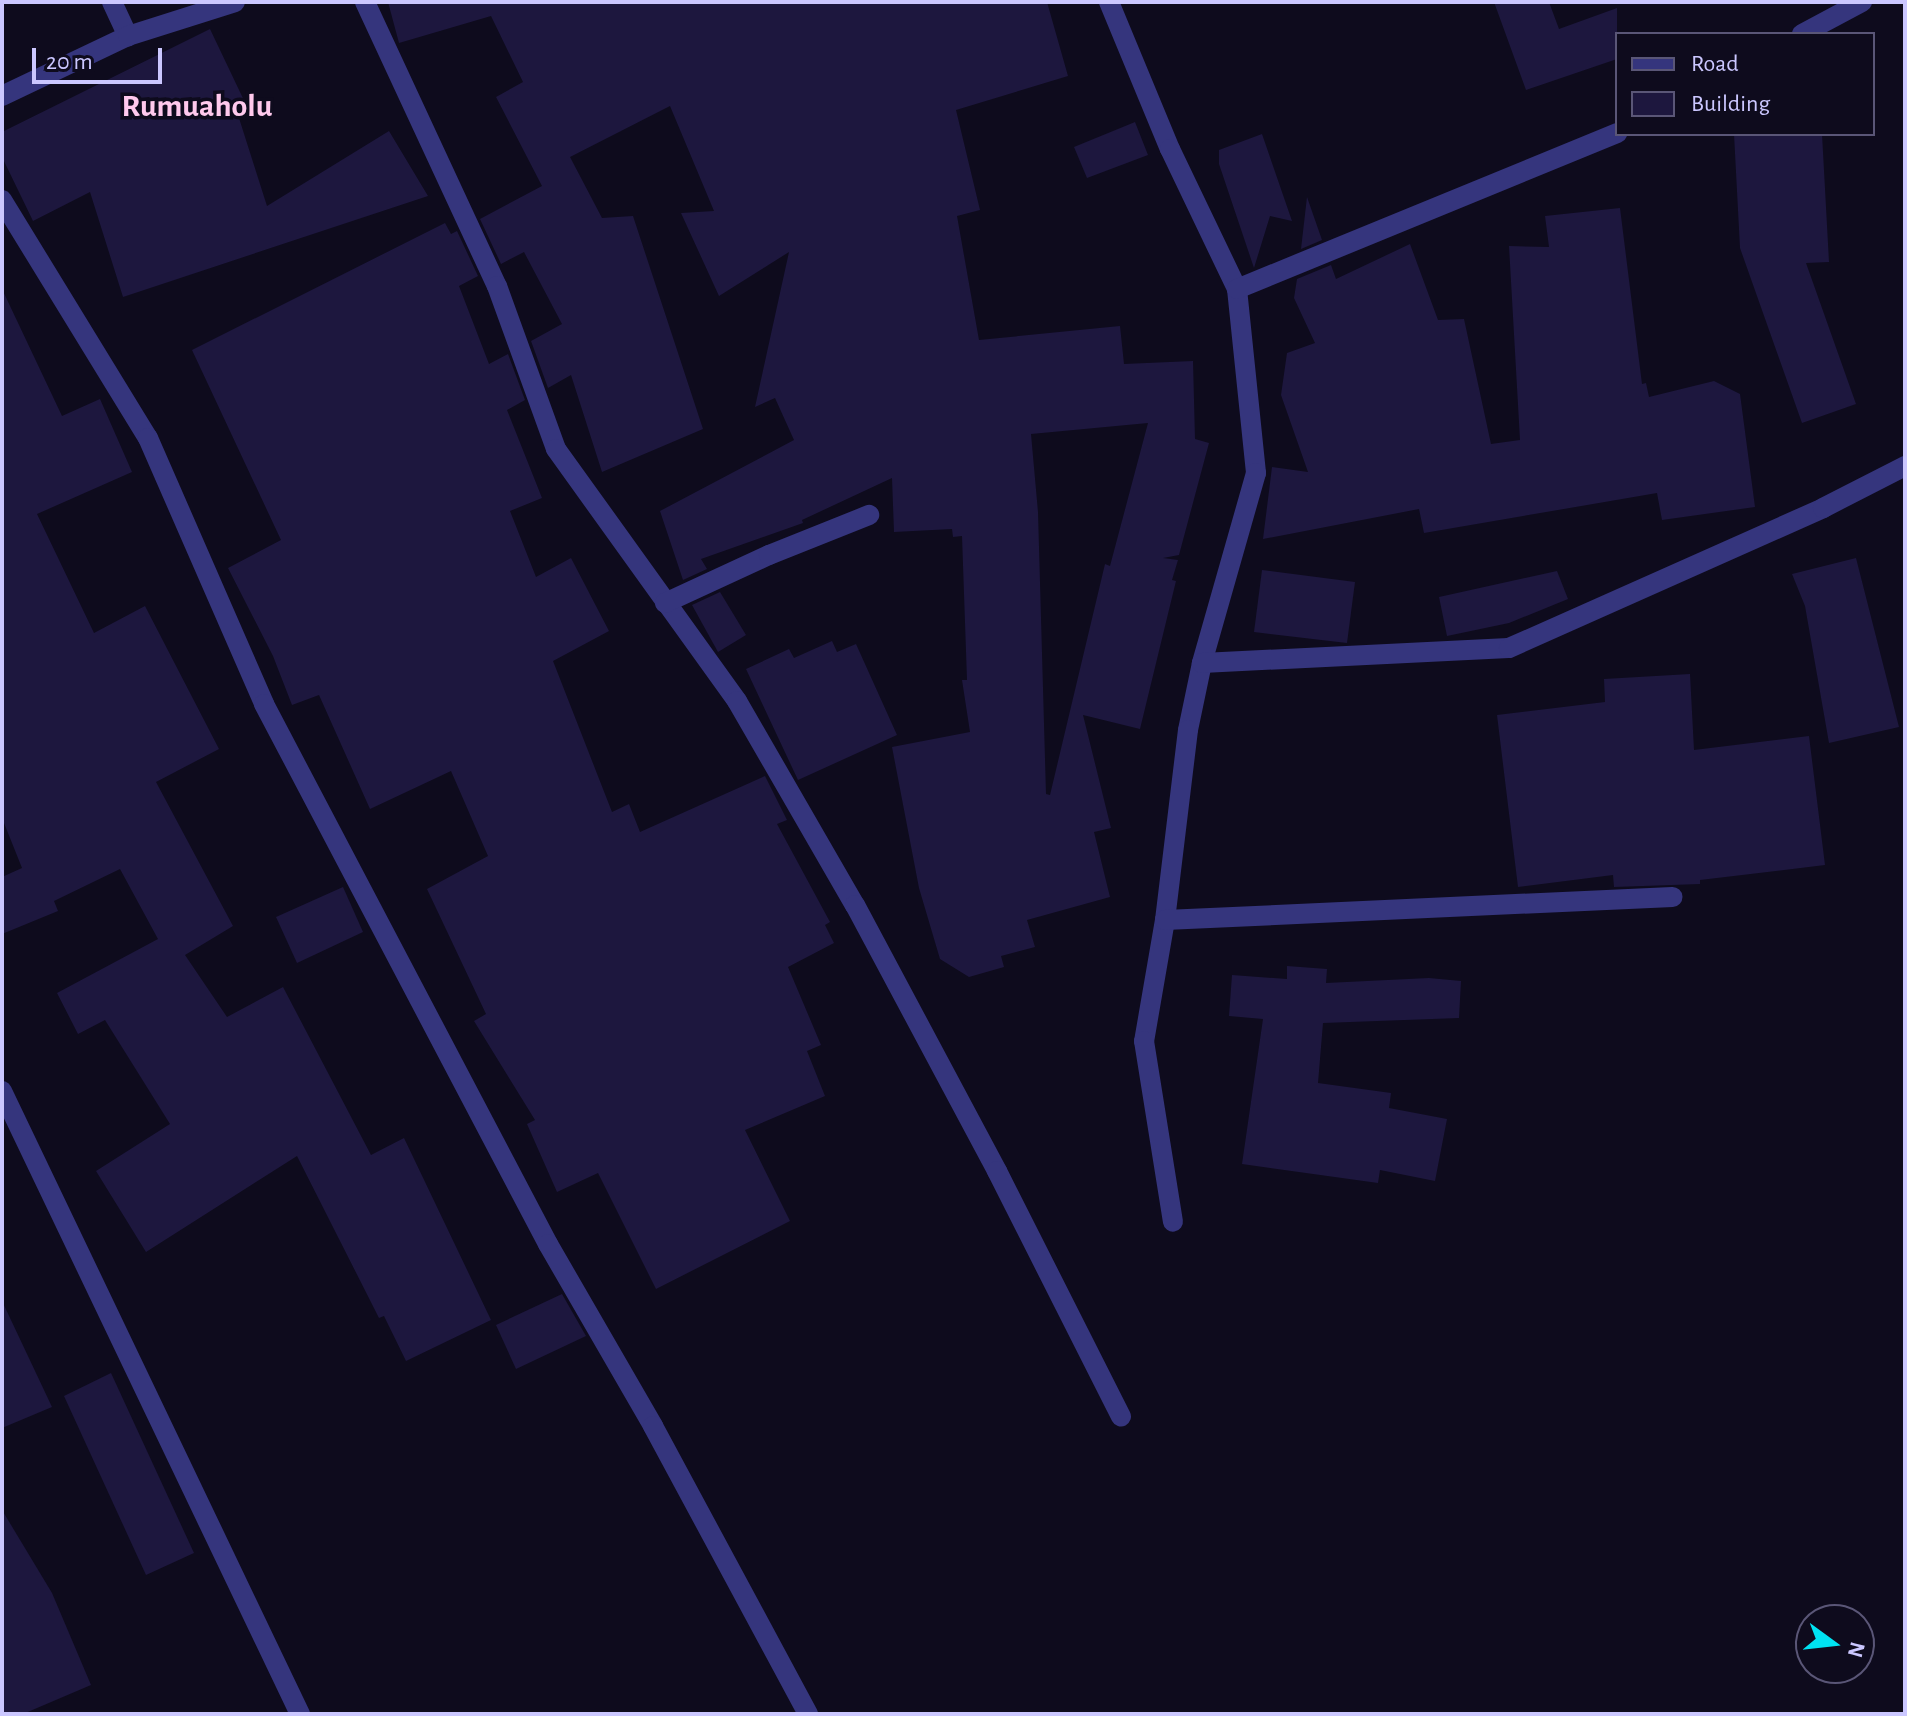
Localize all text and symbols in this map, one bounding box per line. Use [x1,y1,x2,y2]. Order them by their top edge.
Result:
scale bar [36,32,166,82]
legend [1615,32,1875,136]
text: 20 m [46,50,93,74]
text: Road [1691,52,1739,76]
district label: Rumuaholu [122,87,272,125]
text: Building [1691,92,1770,116]
north arrow [1795,1604,1875,1684]
text: N [1844,1639,1869,1660]

